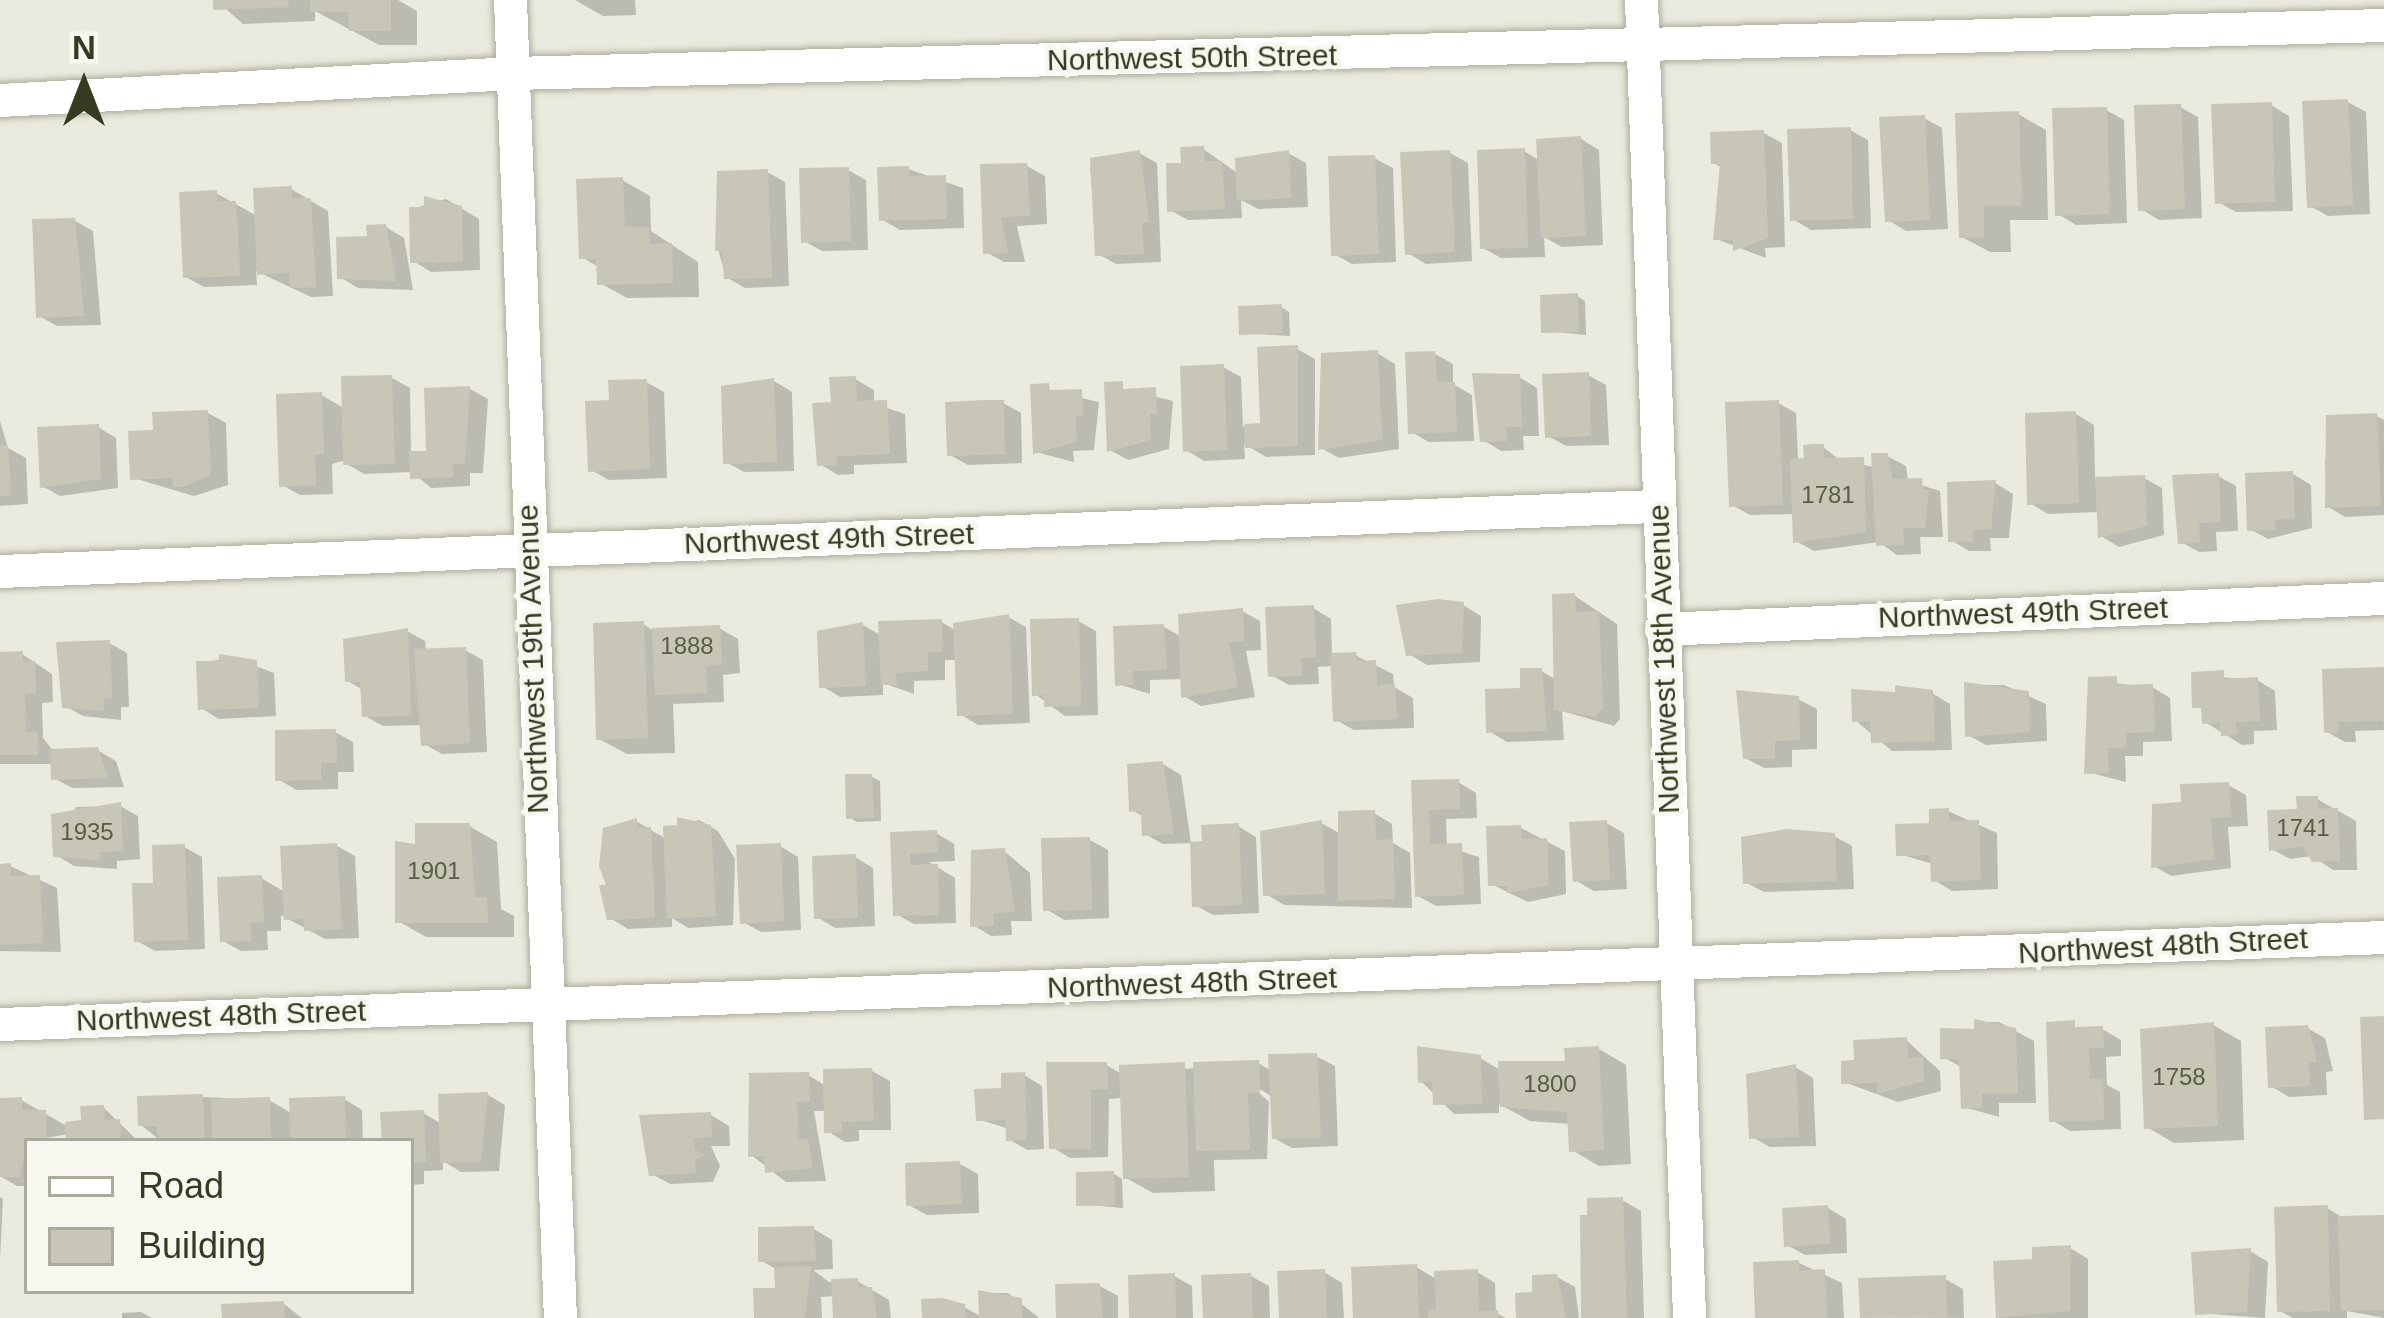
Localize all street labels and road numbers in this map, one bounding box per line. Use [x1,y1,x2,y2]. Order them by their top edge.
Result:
street label: Northwest 50th Street [1047,37,1337,79]
street label: Northwest 19th Avenue [510,503,556,815]
street label: Northwest 18th Avenue [1641,503,1687,815]
street label: Northwest 49th Street [683,516,975,562]
street label: Northwest 49th Street [1877,590,2169,636]
street label: Northwest 48th Street [2017,920,2309,972]
street label: Northwest 48th Street [1046,960,1338,1006]
street label: Northwest 48th Street [75,993,367,1039]

